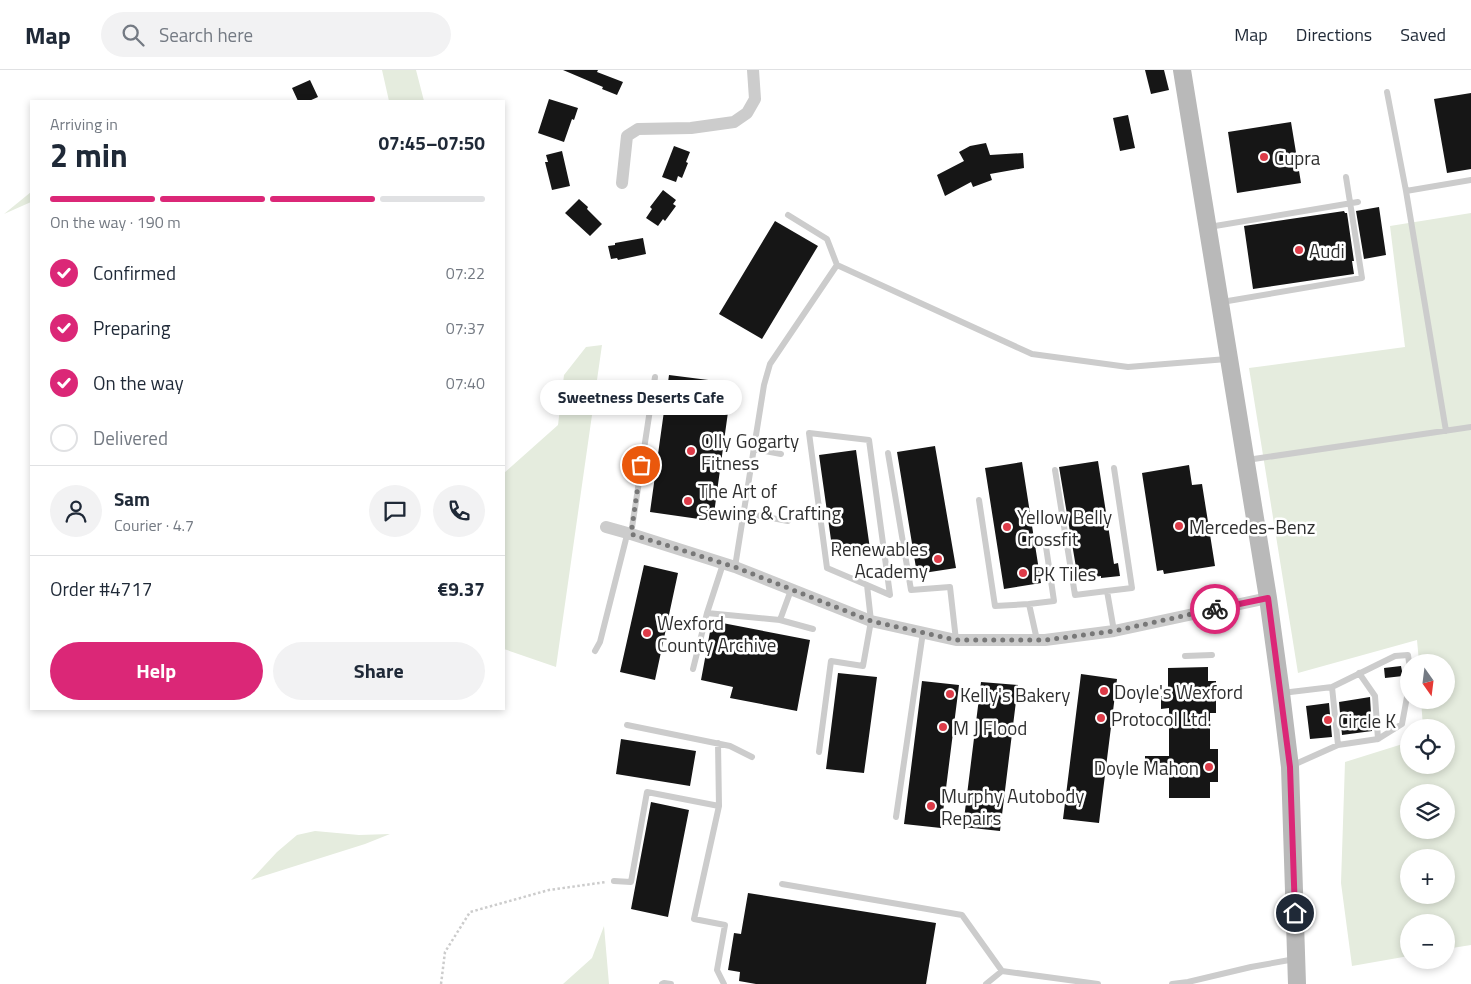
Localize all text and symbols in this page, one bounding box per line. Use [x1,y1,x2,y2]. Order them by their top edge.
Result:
search box [101,12,451,57]
text: Map [25,17,71,53]
text: Search here [159,20,253,49]
icon: search [119,21,147,49]
text: Map [1234,21,1268,48]
text: Directions [1296,21,1372,48]
text: Saved [1400,21,1446,48]
text: Arriving in [50,112,118,136]
text: 07:45–07:50 [378,128,485,157]
text: 2 min [50,131,128,179]
place label: Cupra [1274,143,1321,172]
marker: Cupra [1258,151,1270,163]
text: On the way · 190 m [50,210,181,234]
place label: Audi [1309,236,1345,265]
marker: Audi [1293,244,1305,256]
text: Confirmed [93,258,176,287]
icon: check [50,259,78,287]
text: 07:22 [446,261,485,285]
text: Preparing [93,313,170,342]
icon: check [50,314,78,342]
text: 07:37 [446,316,485,340]
text: On the way [93,368,184,397]
icon: check [50,369,78,397]
text: 07:40 [446,371,485,395]
callout: Sweetness Deserts Cafe [540,380,742,415]
text: Sweetness Deserts Cafe [558,385,724,409]
text: Delivered [93,423,168,452]
place label: Olly Gogarty Fitness [701,426,799,477]
pin [620,444,662,486]
marker: Olly Gogarty Fitness [685,445,697,457]
icon: bag [627,451,655,479]
place label: The Art of Sewing & Crafting [698,476,842,527]
text: Sam [114,484,150,513]
button: person [50,485,102,537]
button: chat [369,485,421,537]
button: phone [433,485,485,537]
marker: The Art of Sewing & Crafting [682,495,694,507]
place label: Yellow Belly Crossfit [1017,502,1112,553]
place label: Mercedes-Benz [1189,512,1315,541]
text: Courier · 4.7 [114,513,194,537]
marker: Mercedes-Benz [1173,520,1185,532]
marker: Yellow Belly Crossfit [1001,521,1013,533]
place label: Renewables Academy [830,534,928,585]
marker: Renewables Academy [932,553,944,565]
place label: PK Tiles [1033,559,1096,588]
marker: PK Tiles [1017,567,1029,579]
text: Order #4717 [50,574,152,603]
text: €9.37 [438,574,485,603]
courier [1190,584,1240,634]
icon: bike [1201,595,1229,623]
place label: Wexford County Archive [657,608,776,659]
marker: Wexford County Archive [641,627,653,639]
button: Help [50,642,263,700]
button: Share [273,642,485,700]
north arrow [1400,654,1455,709]
map controls [1400,654,1455,969]
place label: Doyle's Wexford [1114,677,1243,706]
place label: Kelly's Bakery [960,680,1070,709]
marker: Doyle's Wexford [1098,685,1110,697]
marker: Kelly's Bakery [944,688,956,700]
place label: Protocol Ltd. [1111,704,1212,733]
place label: Circle K [1338,706,1396,735]
marker: Protocol Ltd. [1095,712,1107,724]
place label: M J Flood [953,713,1027,742]
marker: Circle K [1322,714,1334,726]
button: locate [1400,719,1455,774]
marker: M J Flood [937,721,949,733]
place label: Doyle Mahon [1094,753,1199,782]
marker: Doyle Mahon [1203,761,1215,773]
place label: Murphy Autobody Repairs [941,781,1084,832]
button: layers [1400,784,1455,839]
marker: Murphy Autobody Repairs [925,800,937,812]
button: + [1400,849,1455,904]
pin [1274,892,1316,934]
icon: home [1281,899,1309,927]
button: − [1400,914,1455,969]

